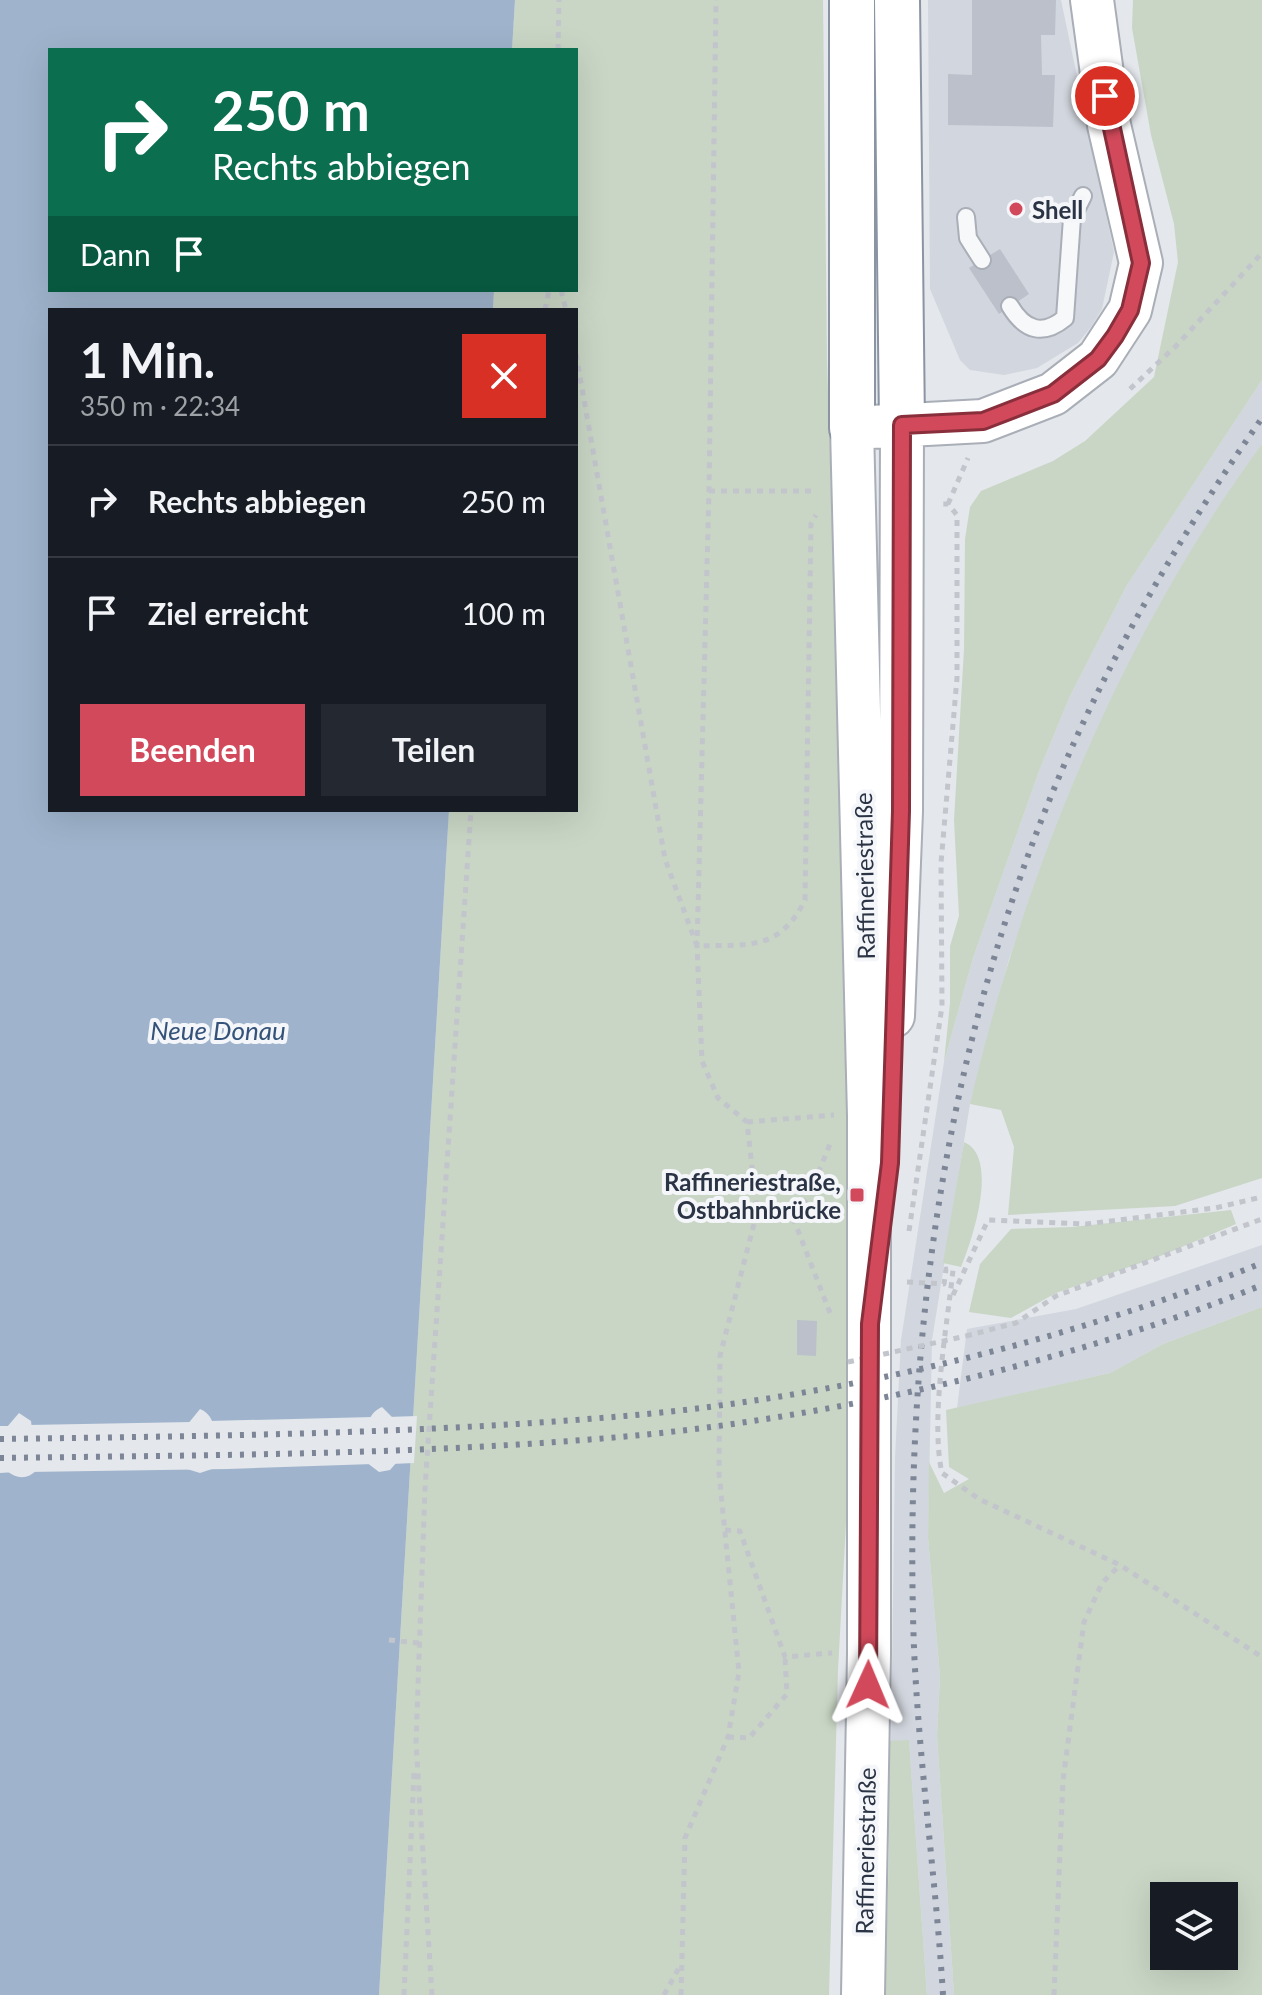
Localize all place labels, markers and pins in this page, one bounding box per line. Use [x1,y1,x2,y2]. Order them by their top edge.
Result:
pin [1071,62,1139,130]
place label: Shell [1032,195,1083,224]
marker: Shell [1007,200,1025,218]
place label: Raffineriestraße, Ostbahnbrücke [664,1167,841,1224]
marker: Raffineriestraße, Ostbahnbrücke [848,1186,866,1204]

